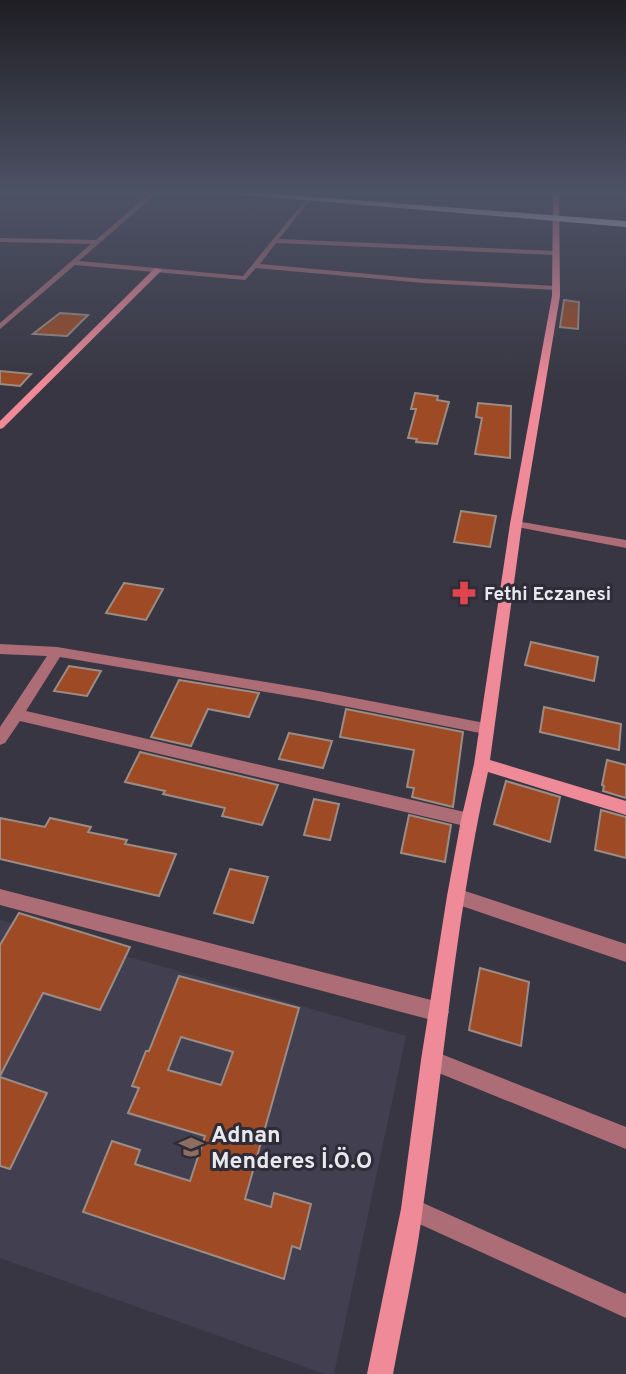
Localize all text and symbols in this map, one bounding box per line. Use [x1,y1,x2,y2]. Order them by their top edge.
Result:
pharmacy icon: Fethi Eczanesi [450,579,478,607]
place label: Fethi Eczanesi [484,583,611,607]
place label: Adnan Menderes İ.Ö.O [211,1122,372,1177]
school or university icon: Adnan Menderes İ.Ö.O [177,1133,205,1161]

